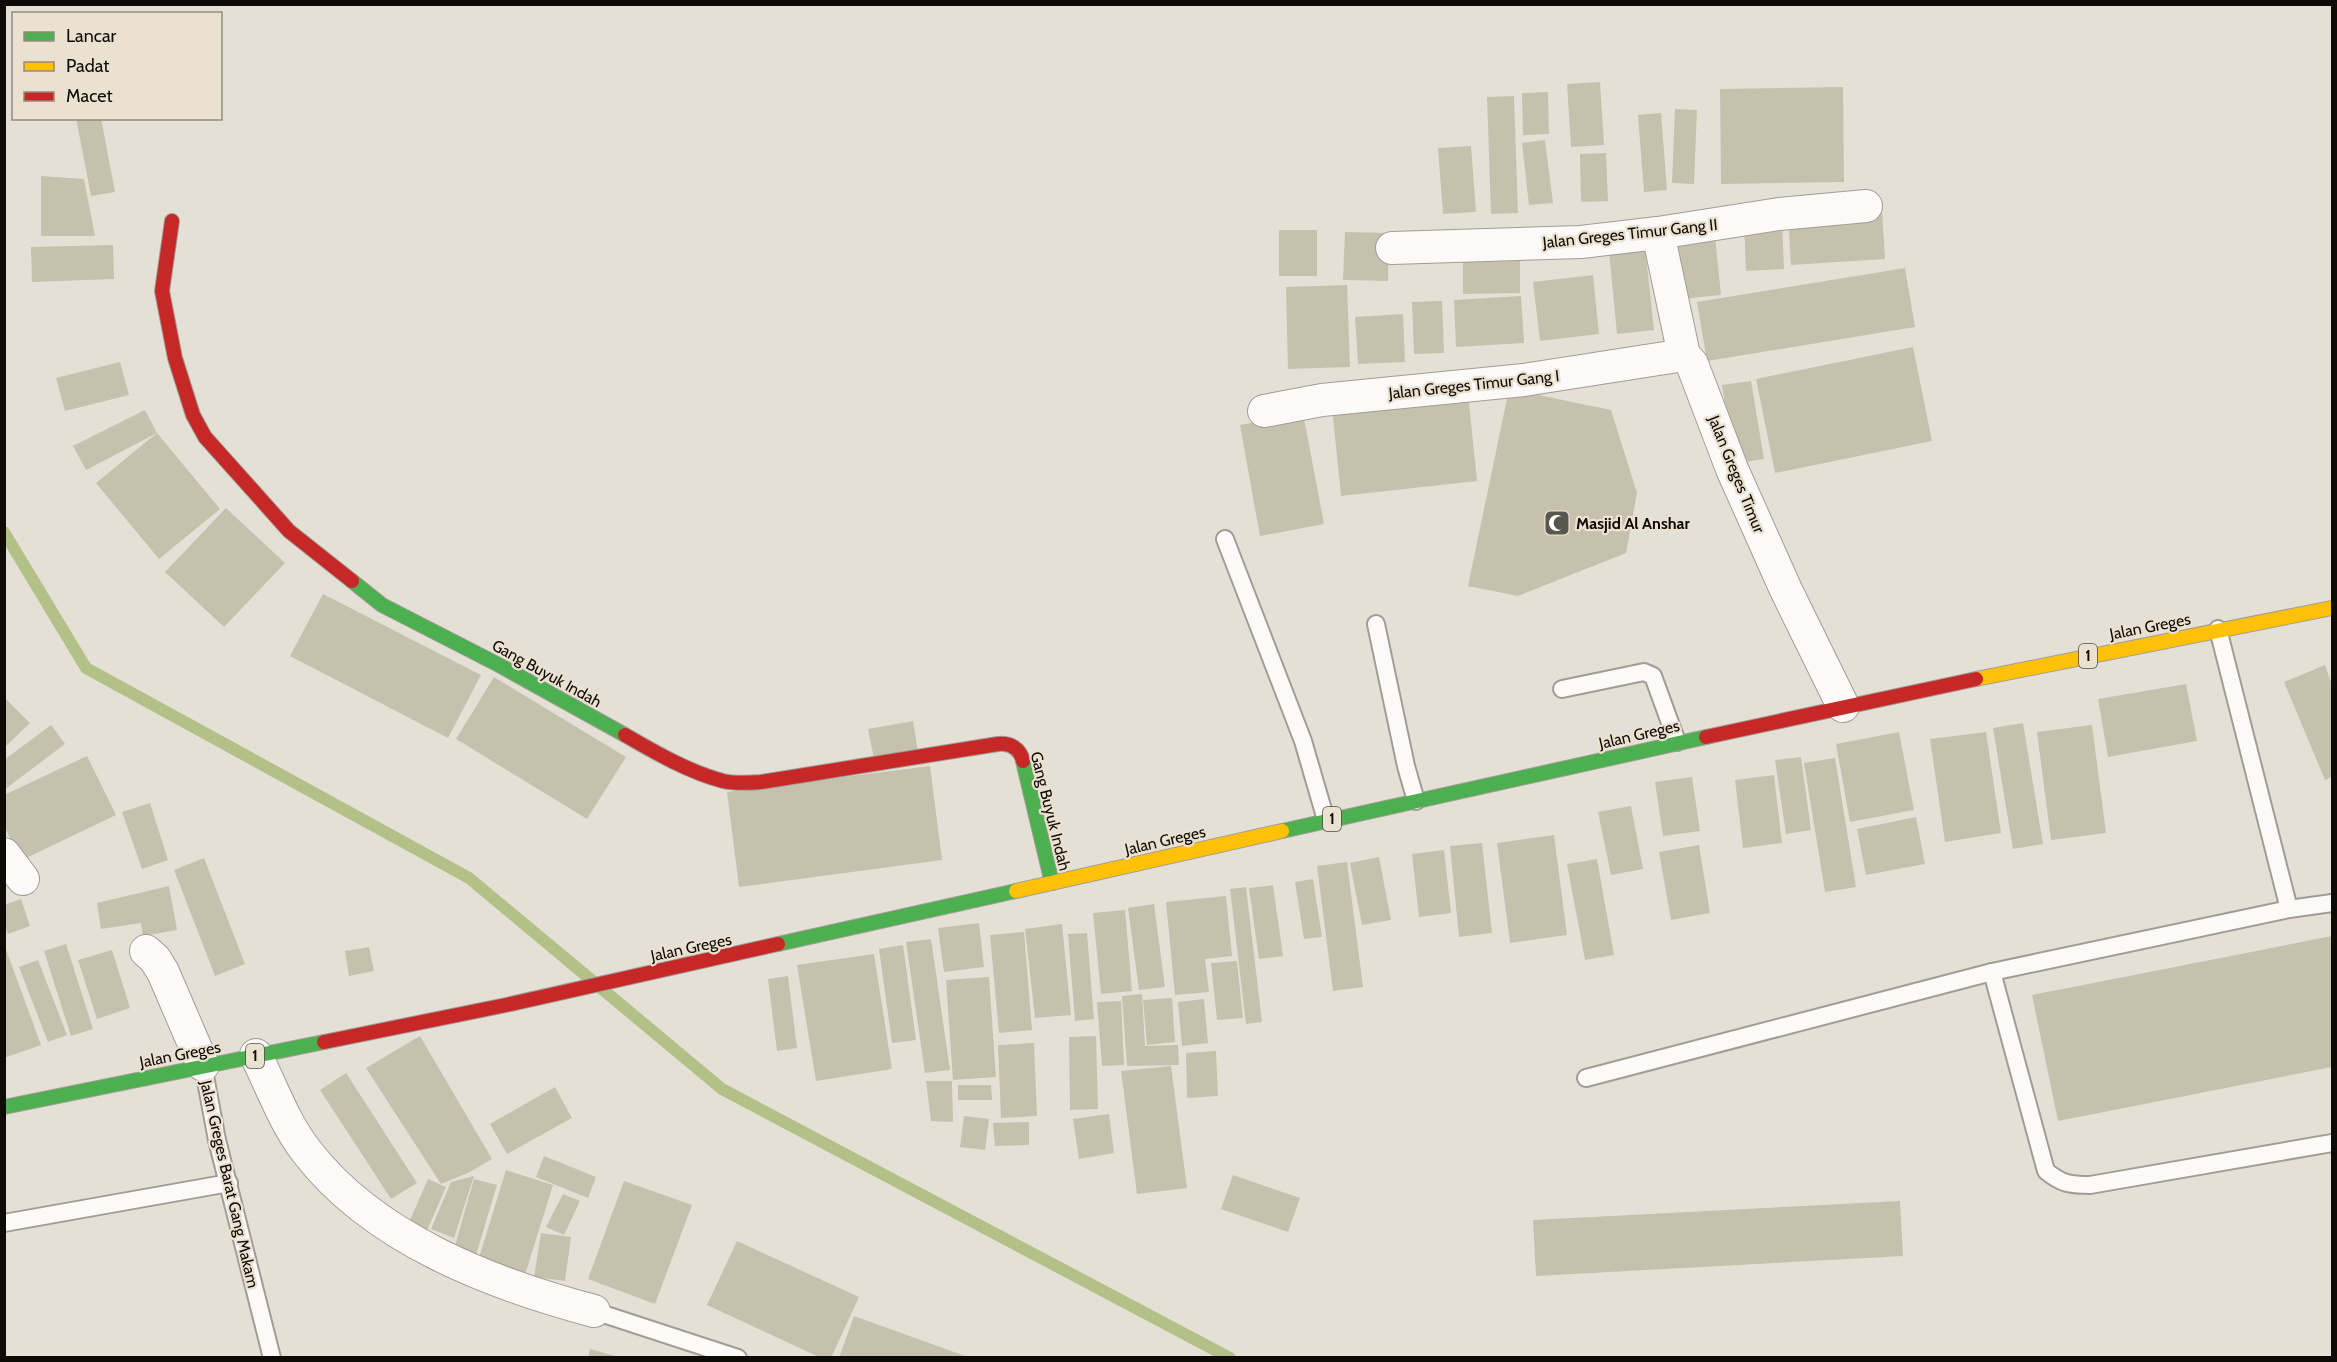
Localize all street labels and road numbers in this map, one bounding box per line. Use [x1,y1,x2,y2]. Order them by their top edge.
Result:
street label: Jalan Greges Timur Gang II [1541,215,1718,252]
street label: Jalan Greges Timur Gang I [1387,366,1560,403]
street label: Jalan Greges Timur [1704,412,1769,537]
street label: Jalan Greges [2107,609,2193,644]
street label: Gang Buyuk Indah [489,636,605,711]
road number: 1 [2079,644,2097,668]
street label: Jalan Greges [1596,716,1682,753]
street label: Gang Buyuk Indah [1027,750,1075,873]
road number: 1 [1323,807,1341,831]
street label: Jalan Greges [1122,822,1208,859]
street label: Jalan Greges [648,930,734,966]
street label: Jalan Greges [137,1037,223,1072]
road number: 1 [246,1044,264,1068]
street label: Jalan Greges Barat Gang Makam [196,1077,263,1290]

